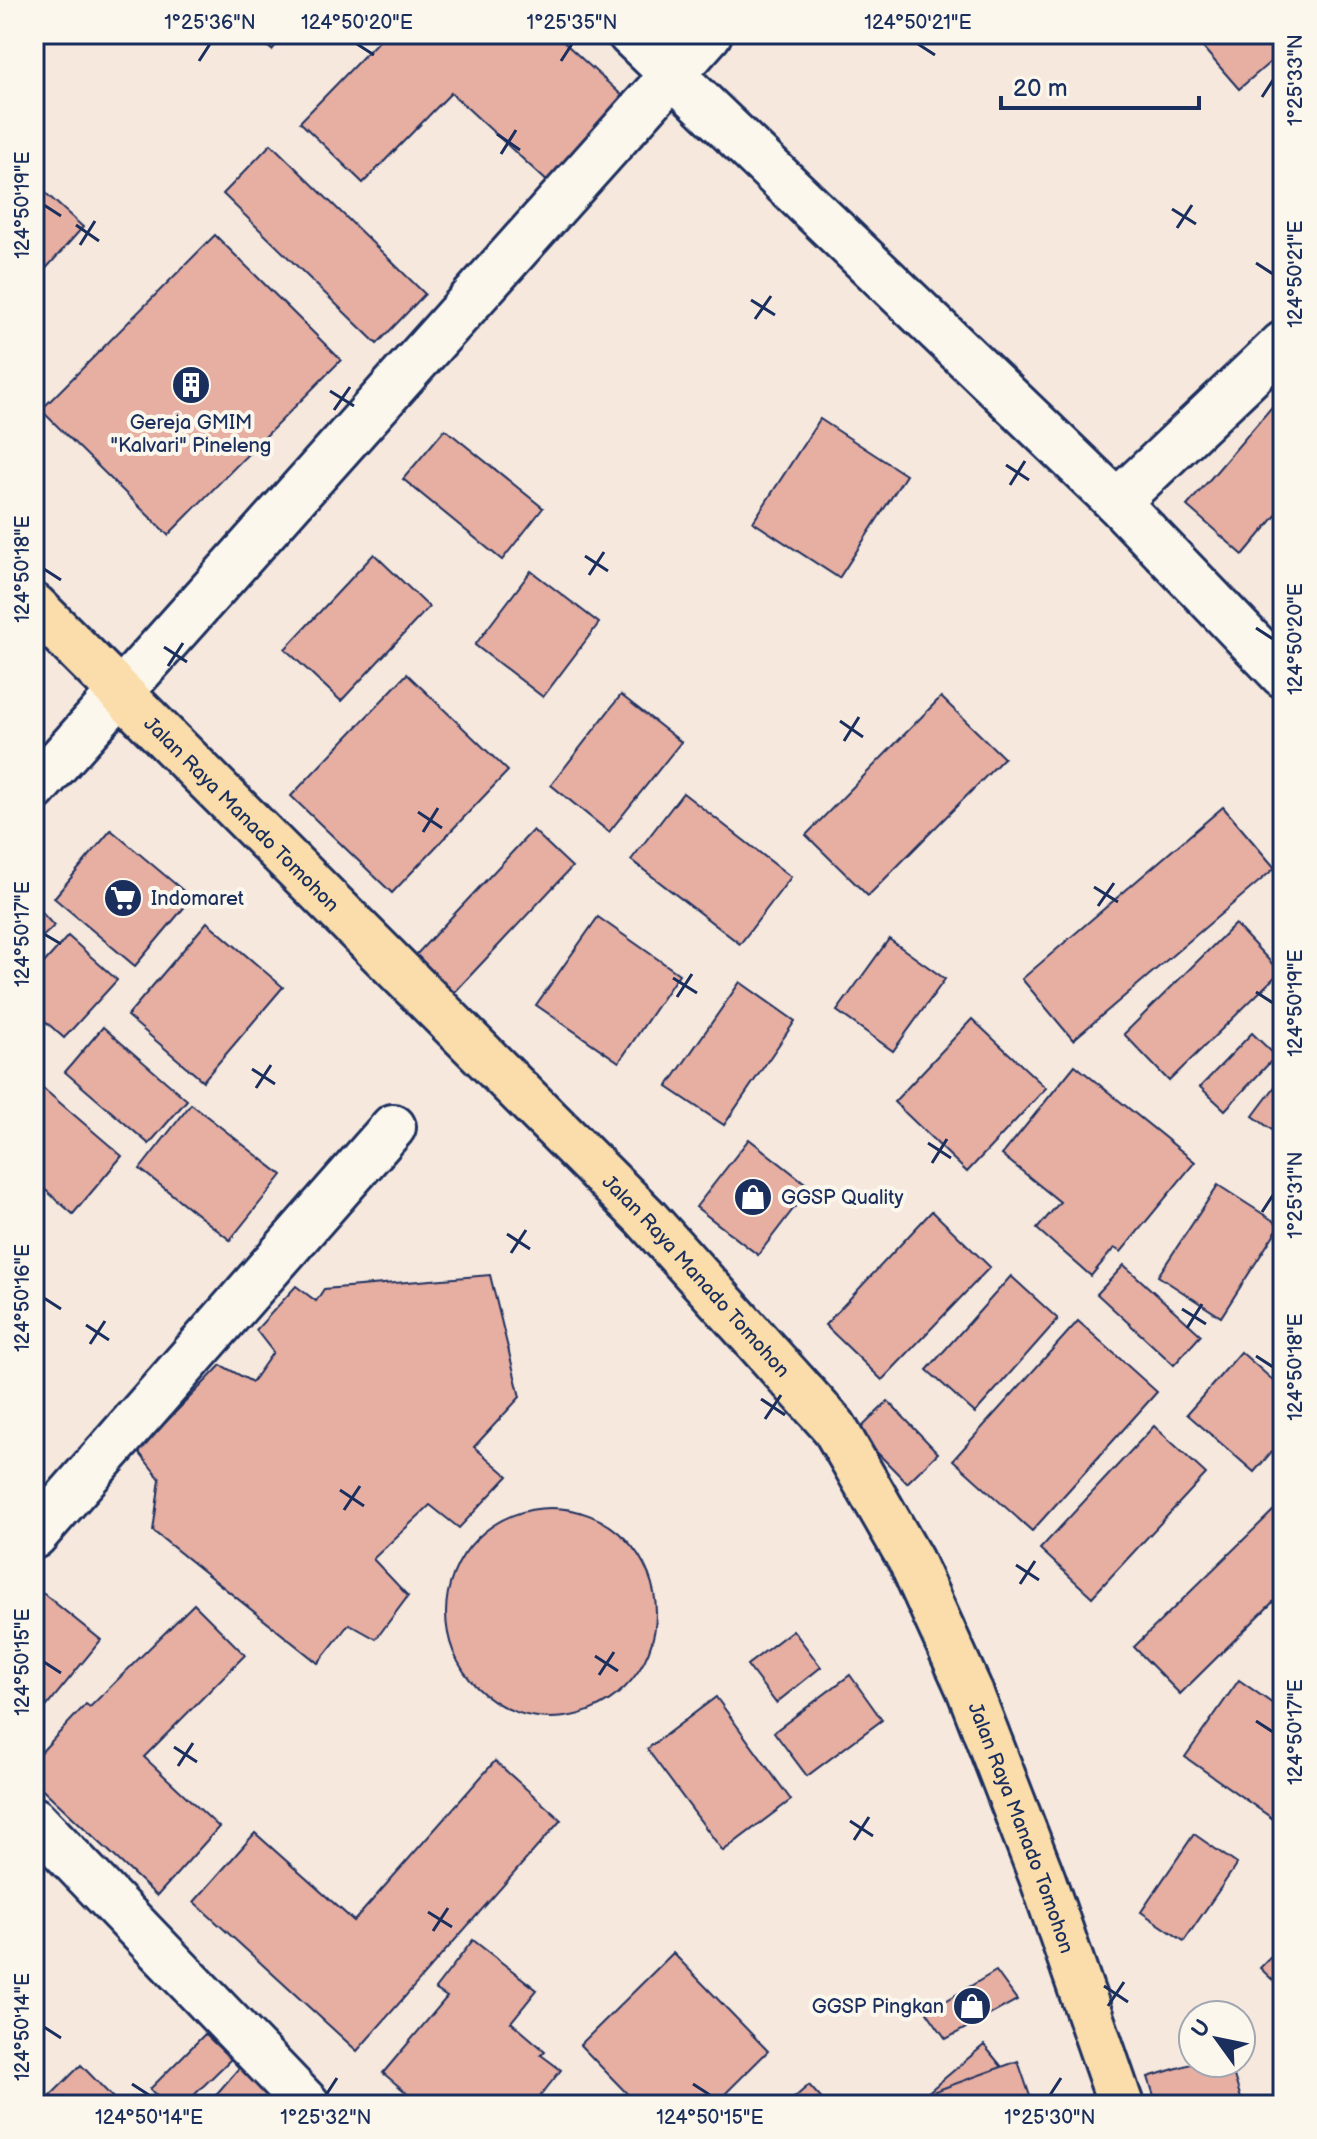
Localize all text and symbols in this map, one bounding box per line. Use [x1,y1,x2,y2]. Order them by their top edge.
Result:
text: 1°25'36"N [164,11,256,35]
text: 124°50'20"E [301,11,413,35]
text: 1°25'35"N [527,11,617,35]
text: 124°50'21"E [864,11,972,35]
text: 1°25'33"N [1284,34,1308,126]
scale bar [1001,60,1199,110]
text: 20 m [1013,74,1068,103]
text: 124°50'19"E [11,151,35,259]
text: 124°50'21"E [1284,220,1308,328]
building icon: Gereja GMIM "Kalvari" Pineleng [170,364,212,406]
place label: Gereja GMIM "Kalvari" Pineleng [111,411,271,458]
text: 124°50'18"E [11,515,35,623]
text: 124°50'20"E [1284,583,1308,695]
street label: Jalan Raya Manado Tomohon [139,712,344,917]
supermarket icon: Indomaret [102,877,144,919]
text: 124°50'17"E [11,881,35,987]
place label: Indomaret [151,887,244,911]
text: 124°50'19"E [1284,949,1308,1057]
text: 1°25'31"N [1284,1151,1308,1239]
street label: Jalan Raya Manado Tomohon [597,1170,794,1383]
shop icon: GGSP Quality [732,1176,774,1218]
place label: GGSP Quality [781,1186,903,1210]
text: 124°50'16"E [11,1244,35,1352]
text: 124°50'18"E [1284,1313,1308,1421]
text: 124°50'15"E [11,1608,35,1716]
text: 124°50'17"E [1284,1679,1308,1785]
street label: Jalan Raya Manado Tomohon [962,1699,1078,1957]
text: 124°50'14"E [11,1973,35,2081]
shop icon: GGSP Pingkan [951,1985,993,2027]
place label: GGSP Pingkan [812,1995,944,2019]
north arrow [1177,1999,1257,2079]
text: U [1186,2015,1217,2043]
text: 124°50'14"E [95,2106,203,2130]
text: 1°25'32"N [280,2106,372,2130]
text: 124°50'15"E [656,2106,764,2130]
text: 1°25'30"N [1004,2106,1096,2130]

